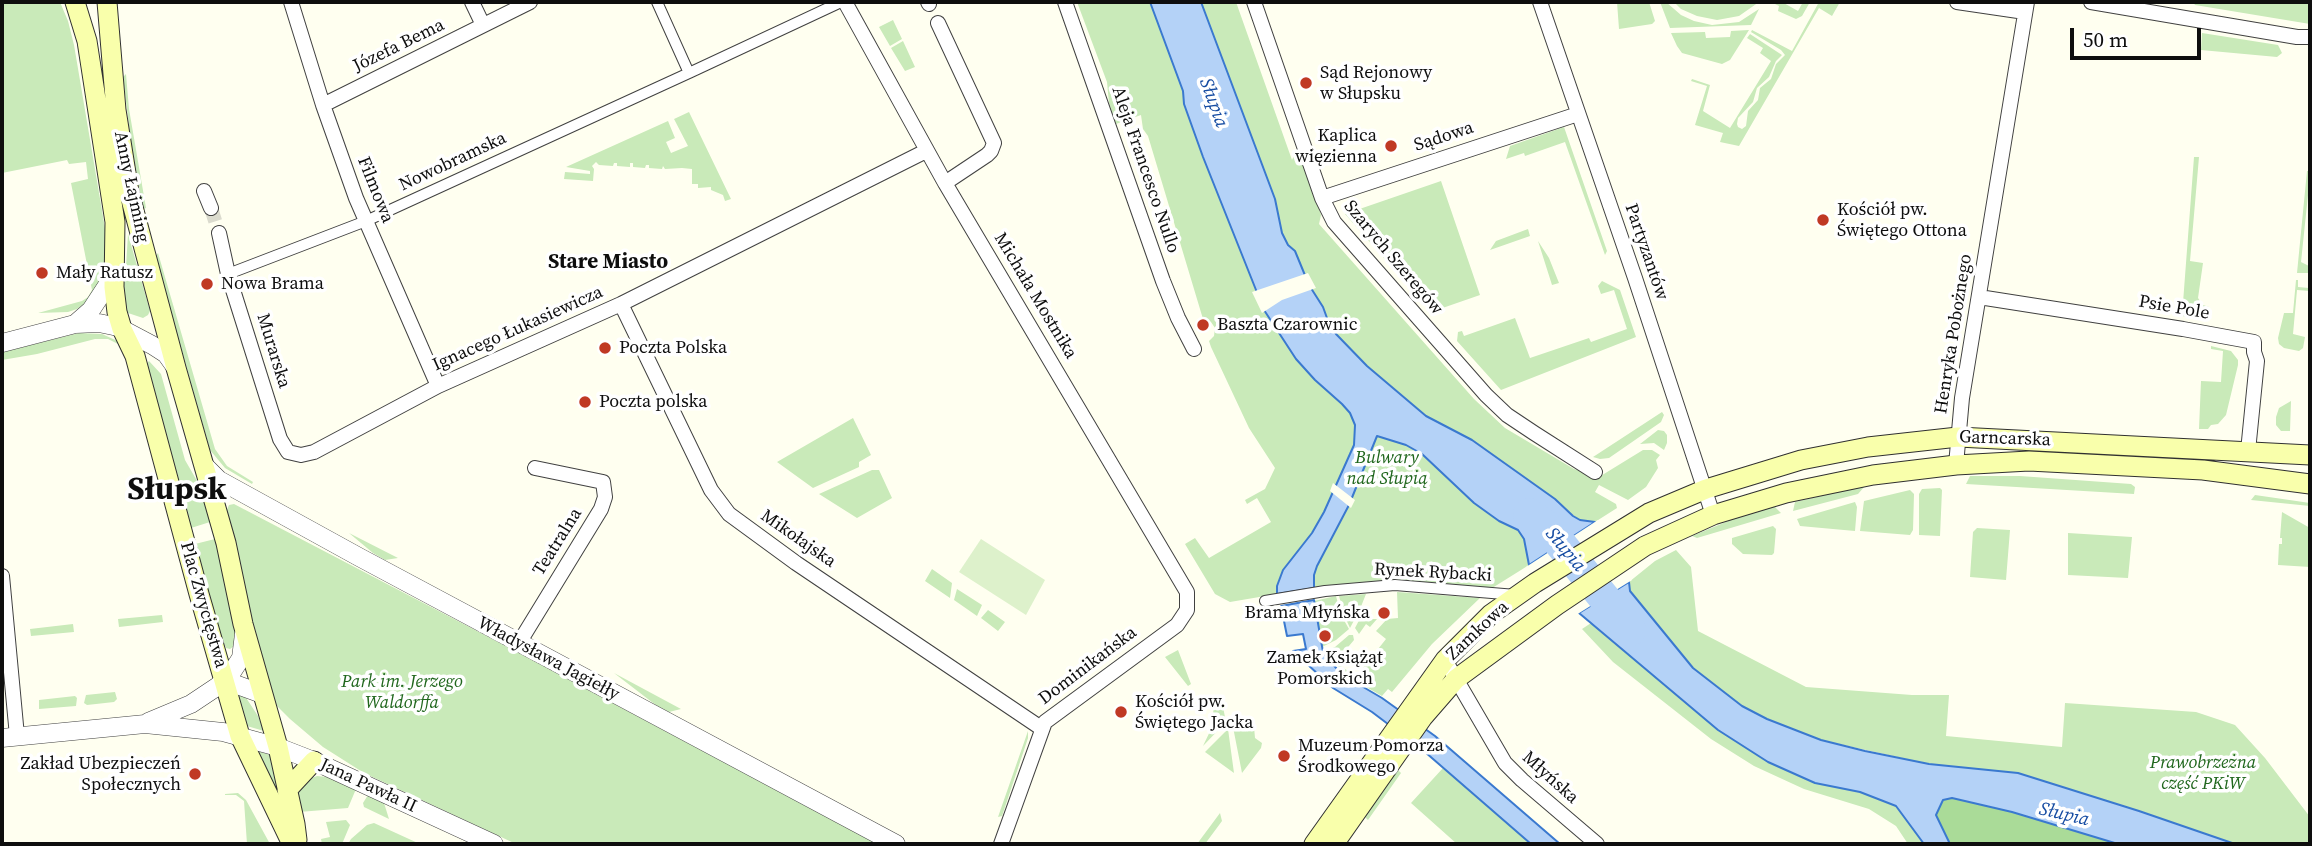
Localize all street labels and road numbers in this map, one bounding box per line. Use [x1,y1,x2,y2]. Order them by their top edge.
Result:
street label: Józefa Bema [350,15,448,77]
street label: Aleja Francesco Nullo [1106,84,1184,256]
street label: Sądowa [1412,117,1476,157]
street label: Nowobramska [396,128,510,196]
street label: Anny Łajming [109,129,153,245]
street label: Filmowa [352,154,398,226]
street label: Szarych Szeregów [1339,196,1447,320]
street label: Partyzantów [1619,201,1673,303]
street label: Michała Mostnika [989,229,1081,363]
street label: Henryka Pobożnego [1931,253,1977,415]
street label: Ignacego Łukasiewicza [429,282,607,376]
street label: Psie Pole [2137,291,2211,325]
street label: Murarska [251,311,295,391]
street label: Garncarska [1959,427,2051,451]
street label: Teatralna [529,504,587,580]
street label: Mikołajska [756,505,840,573]
street label: Plac Zwycięstwa [175,540,231,670]
street label: Rynek Rybacki [1373,559,1493,587]
street label: Zamkowa [1442,597,1514,665]
street label: Władysława Jagiełły [473,612,623,706]
street label: Dominikańska [1035,622,1141,710]
street label: Młyńska [1517,747,1583,809]
street label: Jana Pawła II [316,754,420,818]

